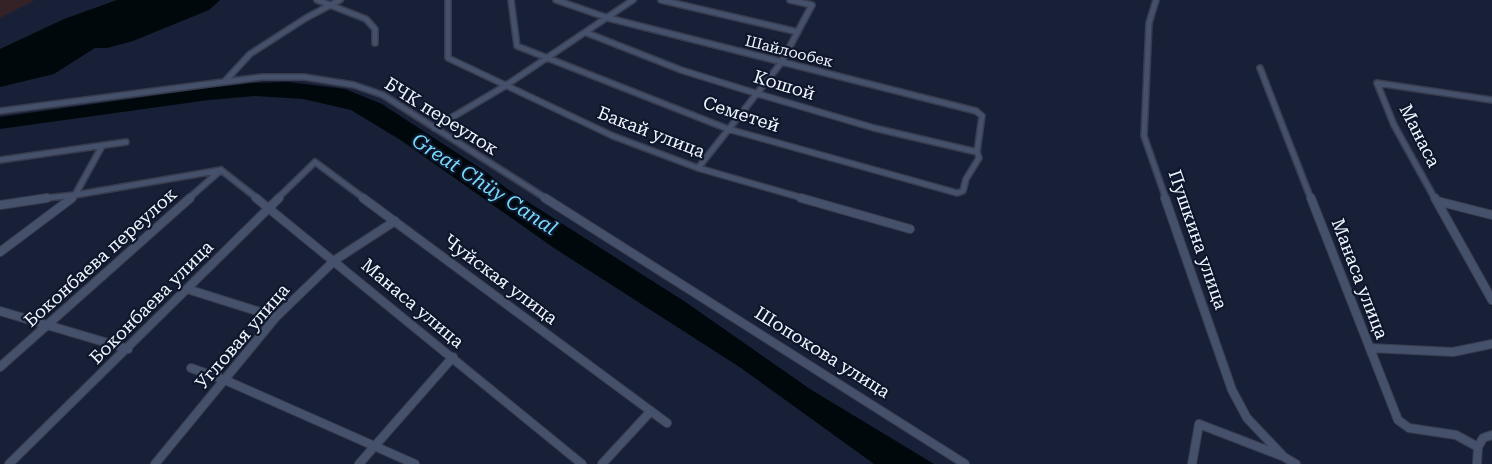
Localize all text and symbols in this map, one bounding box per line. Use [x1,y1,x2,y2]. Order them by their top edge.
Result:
street label: Шайлообек [743,32,835,72]
street label: Кошой [751,66,817,106]
street label: БЧК переулок [380,73,502,161]
street label: Семетей [700,92,782,138]
street label: Манаса [1394,101,1444,171]
street label: Бакай улица [594,103,708,163]
water label: Great Chüy Canal [407,129,561,241]
street label: Пушкина улица [1163,167,1231,313]
street label: Боконбаева переулок [20,184,182,332]
street label: Манаса улица [1326,216,1392,342]
street label: Чуйская улица [439,230,561,330]
street label: Боконбаева улица [86,237,218,369]
street label: Манаса улица [356,255,468,353]
street label: Угловая улица [191,280,295,394]
street label: Шопокова улица [750,303,894,403]

